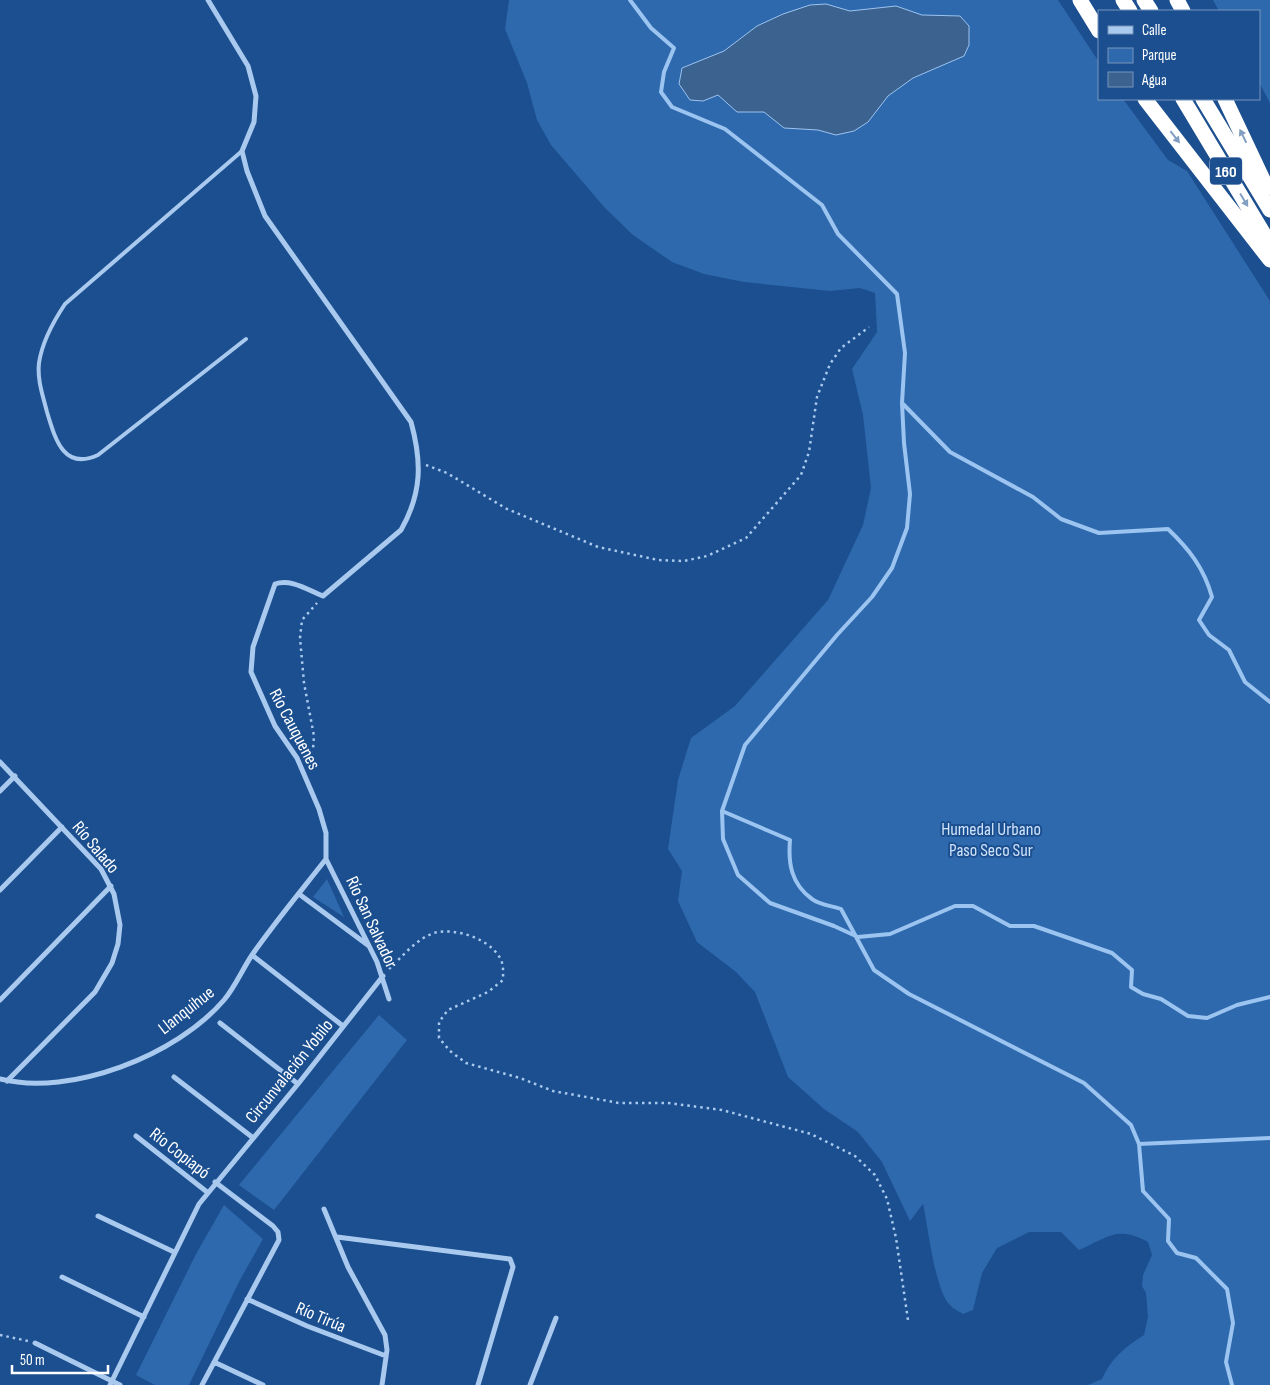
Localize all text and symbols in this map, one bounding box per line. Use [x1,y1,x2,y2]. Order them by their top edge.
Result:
legend [1098,10,1260,100]
text: Calle [1142,21,1166,40]
text: Parque [1142,46,1177,65]
text: Agua [1141,71,1167,90]
one-way arrow [1238,129,1246,143]
one-way arrow [1170,130,1180,144]
road number: 160 [1210,158,1242,185]
one-way arrow [1239,194,1248,207]
street label: Río Cauquenes [265,685,325,773]
street label: Río Salado [68,817,124,878]
park label: Humedal Urbano Paso Seco Sur [941,819,1041,861]
street label: Río San Salvador [341,873,402,971]
street label: Llanquihue [154,982,219,1039]
street label: Circunvalación Yobilo [241,1015,338,1127]
street label: Río Copiapó [145,1123,214,1183]
street label: Río Tirúa [293,1298,349,1337]
scale bar [12,1342,109,1374]
text: 50 m [20,1351,45,1370]

